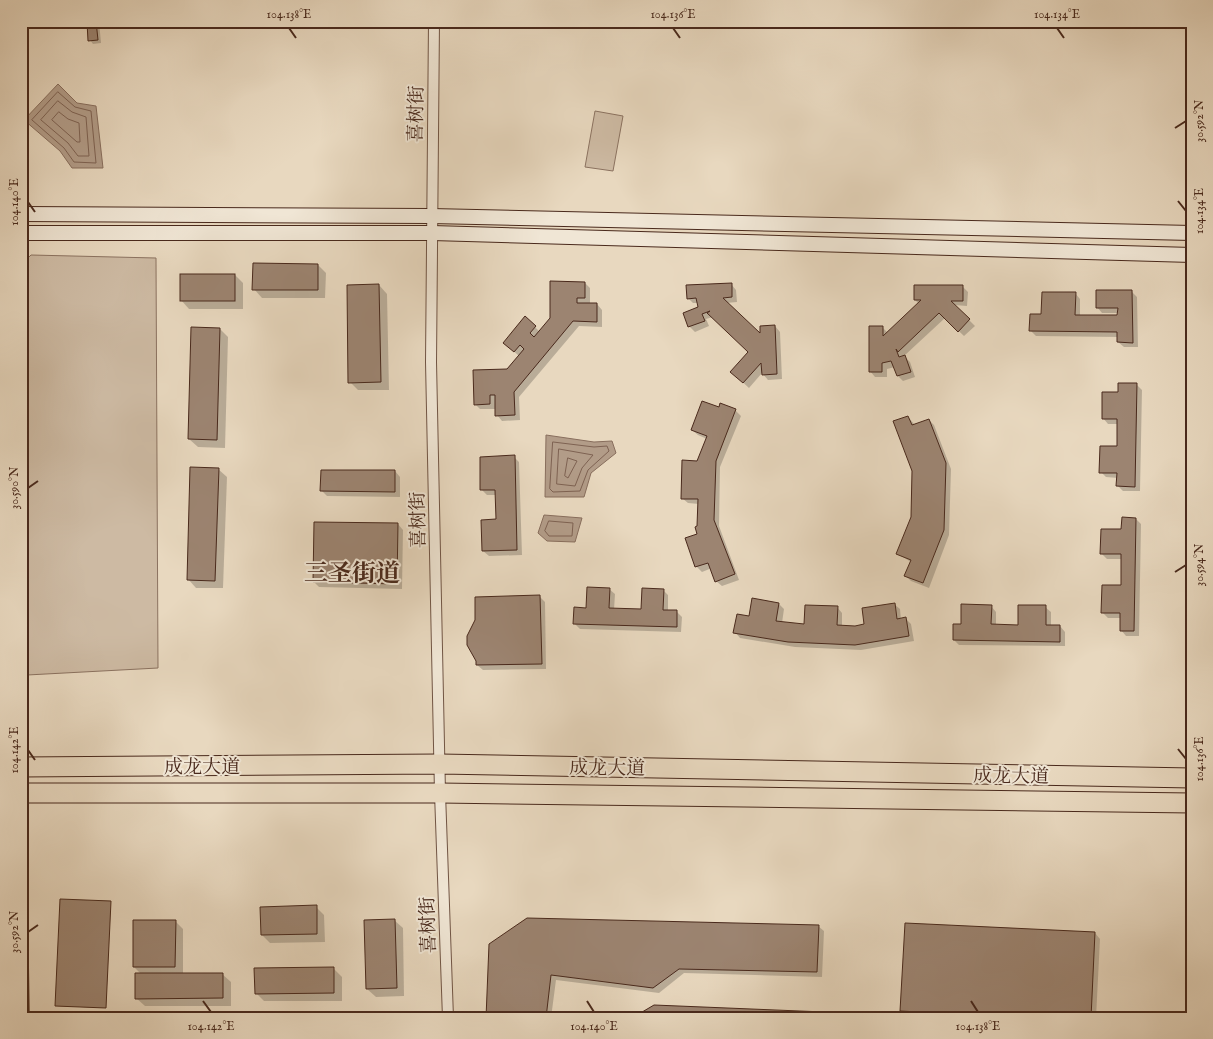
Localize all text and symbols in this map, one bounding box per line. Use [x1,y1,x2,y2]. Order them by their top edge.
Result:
text: 104.138°E [267,7,311,22]
text: 104.136°E [650,7,696,22]
text: 104.134°E [1034,7,1080,22]
street label: 喜树街 [405,85,429,143]
text: 30.592°N [1192,99,1207,142]
text: 104.140°E [7,178,22,226]
text: 104.134°E [1192,188,1207,234]
text: 30.590°N [7,466,22,509]
street label: 喜树街 [407,491,431,549]
text: 30.594°N [1192,543,1207,586]
district label: 三圣街道 [304,559,400,590]
text: 104.142°E [7,726,22,774]
text: 104.136°E [1192,736,1207,782]
street label: 成龙大道 [164,756,240,780]
street label: 成龙大道 [569,756,645,782]
street label: 成龙大道 [973,764,1049,790]
street label: 喜树街 [416,896,442,954]
text: 30.592°N [7,910,22,953]
text: 104.142°E [187,1019,235,1034]
text: 104.140°E [570,1019,618,1034]
text: 104.138°E [956,1019,1000,1034]

